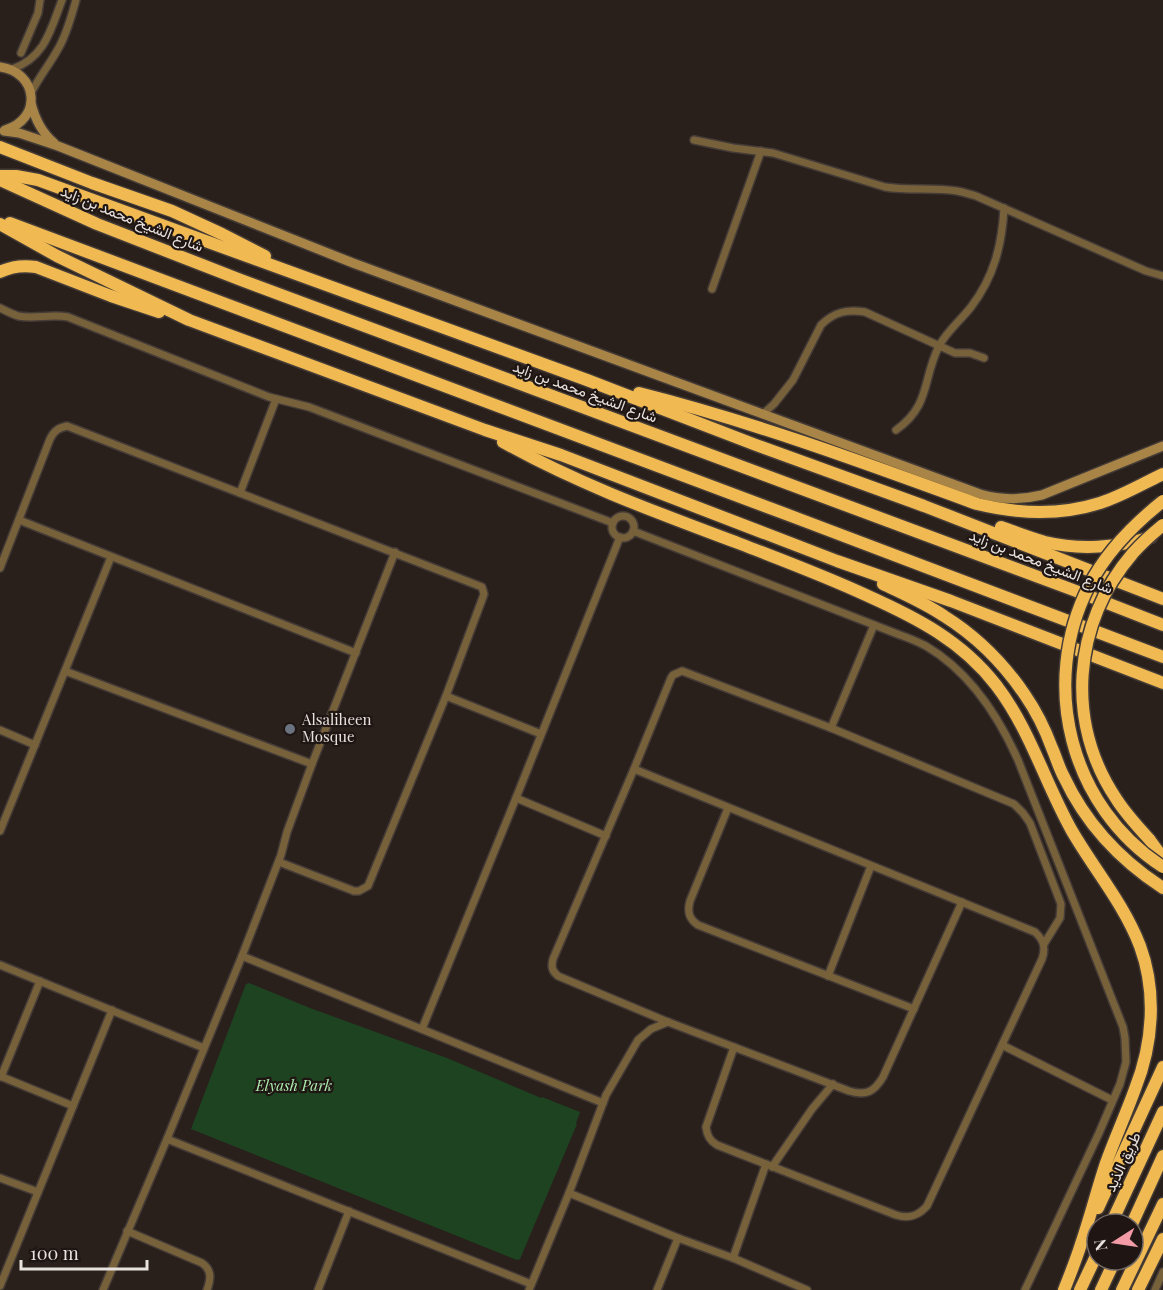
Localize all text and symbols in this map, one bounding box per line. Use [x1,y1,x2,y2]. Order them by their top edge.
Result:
street label: شارع الشيخ محمد بن زايد [57,180,207,258]
street label: شارع الشيخ محمد بن زايد [510,356,661,428]
street label: شارع الشيخ محمد بن زايد [966,524,1116,600]
place label: Alsaliheen Mosque [301,709,372,746]
marker: Alsaliheen Mosque [283,722,297,736]
park label: Elyash Park [255,1075,333,1095]
street label: طريق الذيد [1100,1128,1146,1195]
north arrow [1085,1212,1145,1272]
scale bar [21,1233,147,1271]
text: N [1088,1237,1111,1253]
text: 100 m [30,1241,79,1265]

